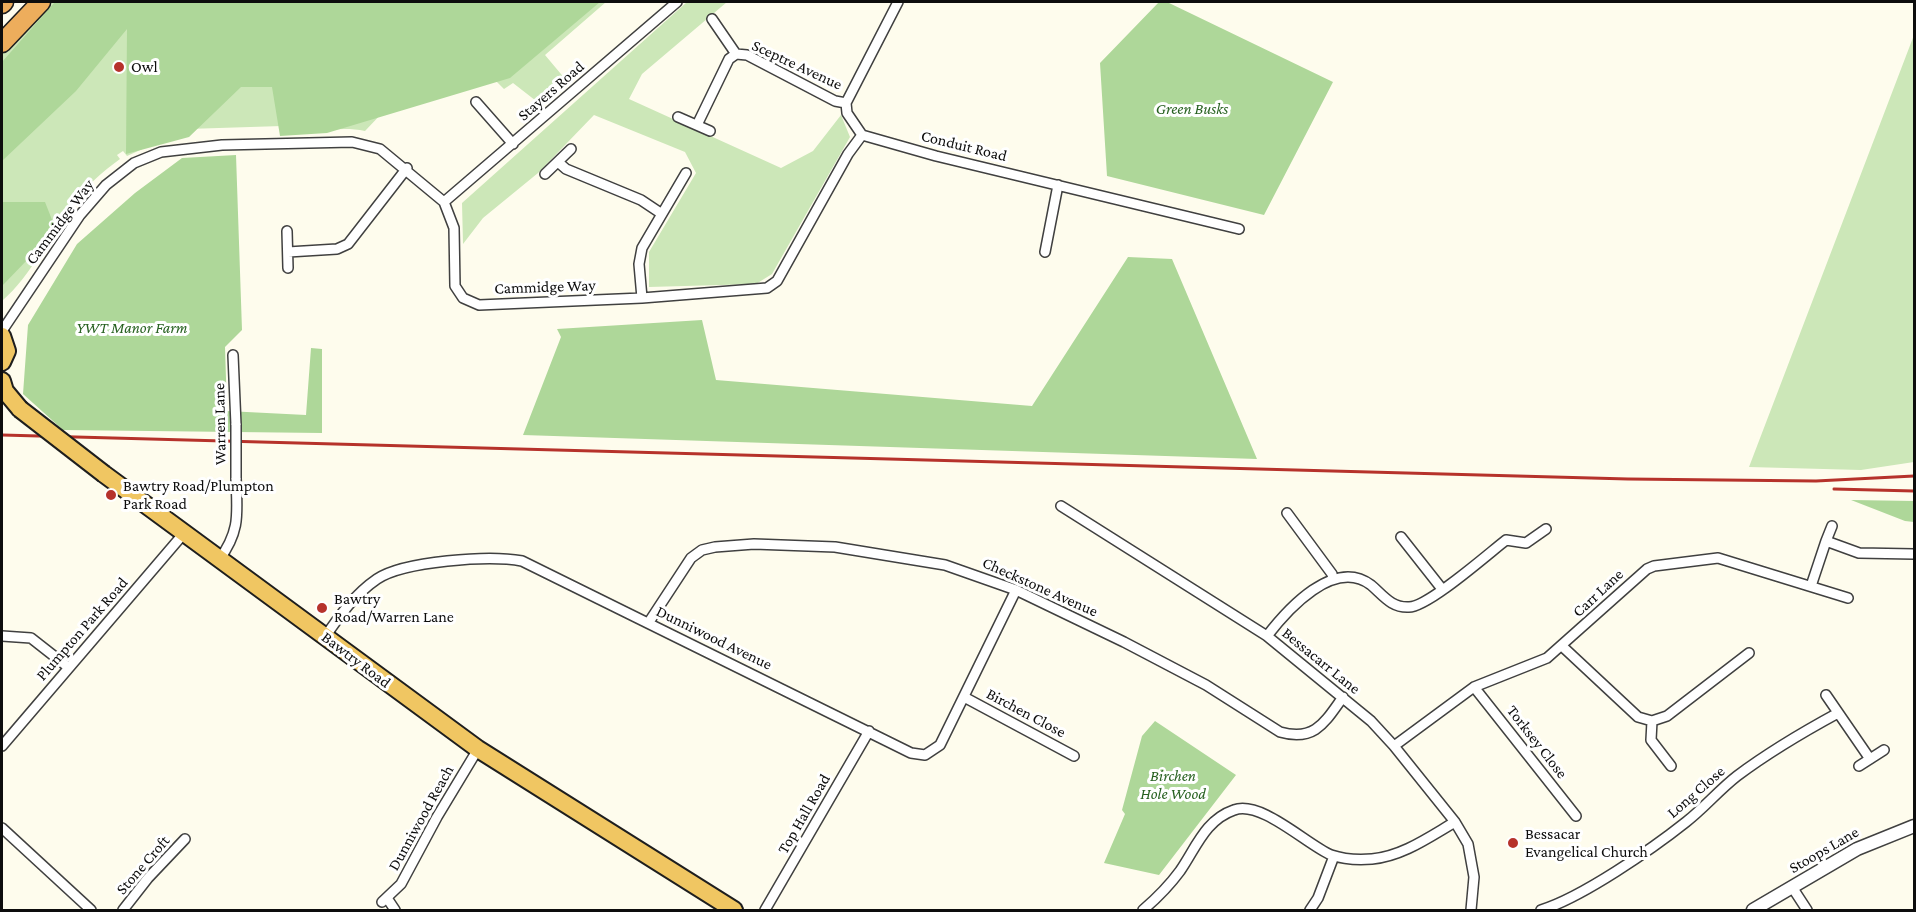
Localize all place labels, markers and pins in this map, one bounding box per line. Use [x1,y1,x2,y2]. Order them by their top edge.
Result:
place label: Owl [131,57,158,77]
marker: Owl [112,60,126,74]
place label: Bawtry Road/Plumpton Park Road [123,476,274,514]
marker: Bawtry Road/Plumpton Park Road [104,488,118,502]
place label: Bawtry Road/Warren Lane [334,589,454,627]
marker: Bawtry Road/Warren Lane [315,601,329,615]
place label: Bessacar Evangelical Church [1525,824,1648,862]
marker: Bessacar Evangelical Church [1506,836,1520,850]

